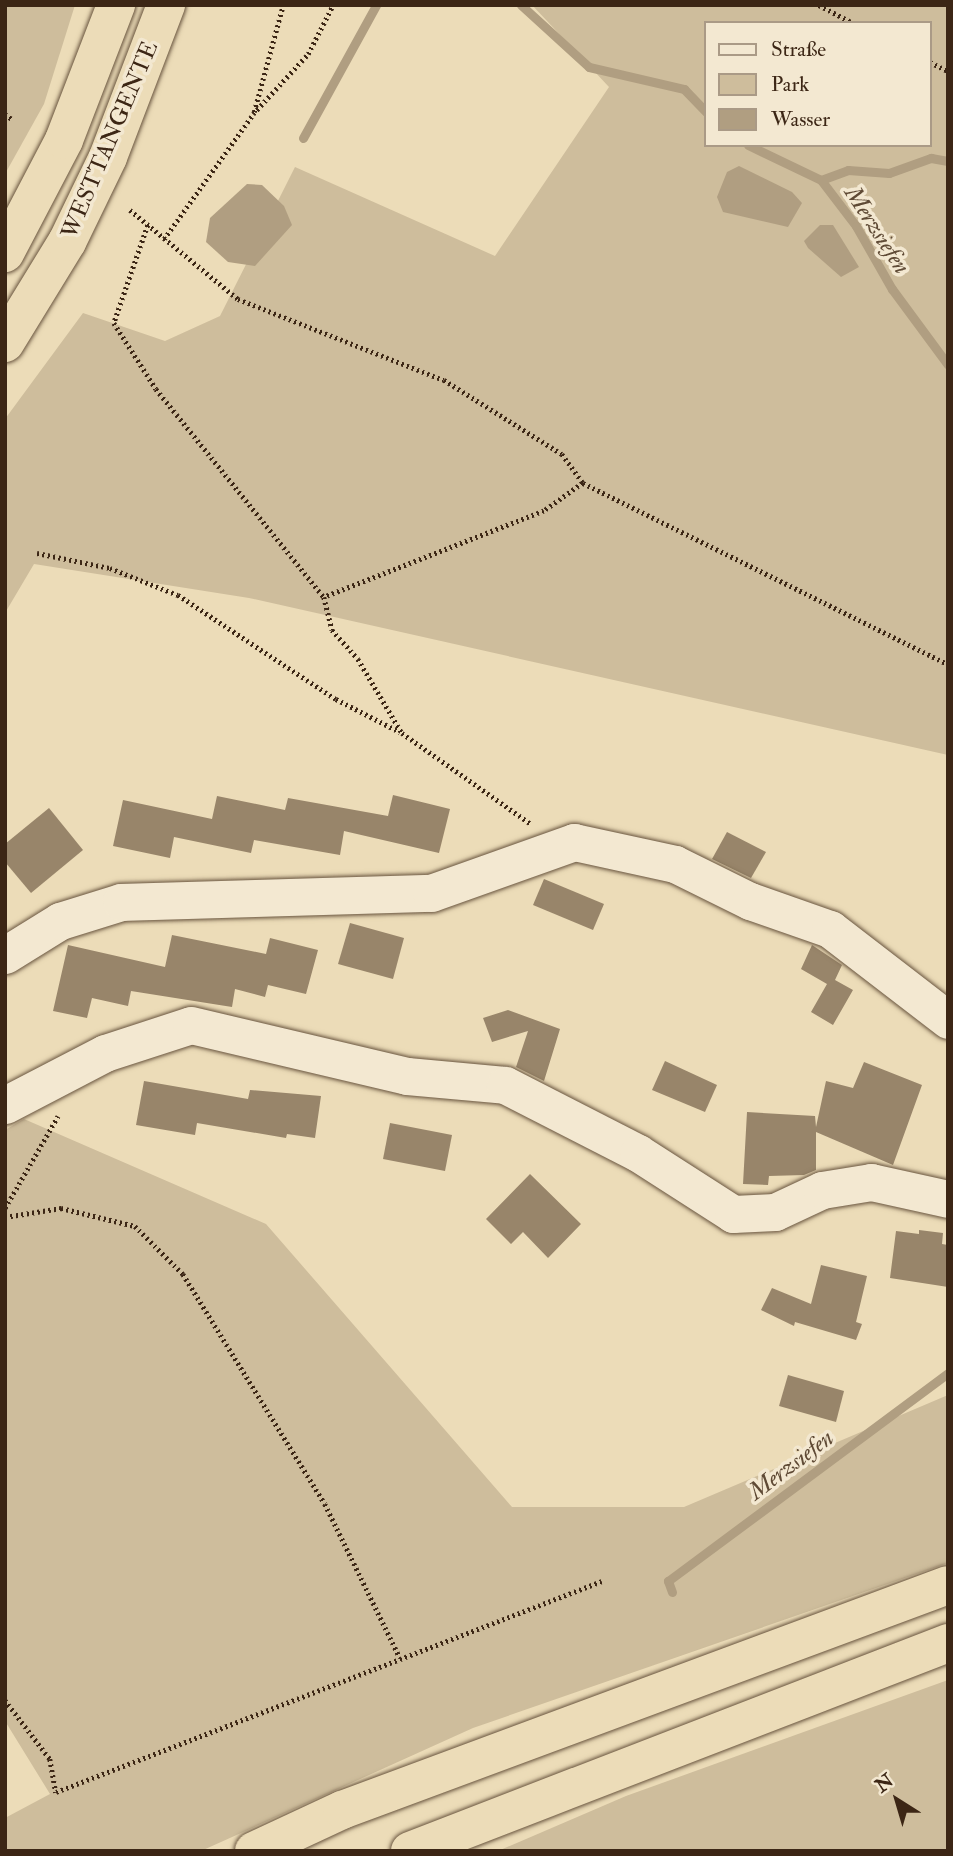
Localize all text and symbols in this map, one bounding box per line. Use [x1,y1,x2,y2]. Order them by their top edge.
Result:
legend [704,21,932,147]
text: Straße [771,36,826,63]
street label: WESTTANGENTE [56,37,164,243]
text: Park [771,71,809,98]
text: Wasser [771,106,830,133]
water label: Merzsiefen [838,180,916,280]
water label: Merzsiefen [743,1424,839,1506]
north arrow [862,1765,932,1835]
text: N [870,1769,898,1798]

